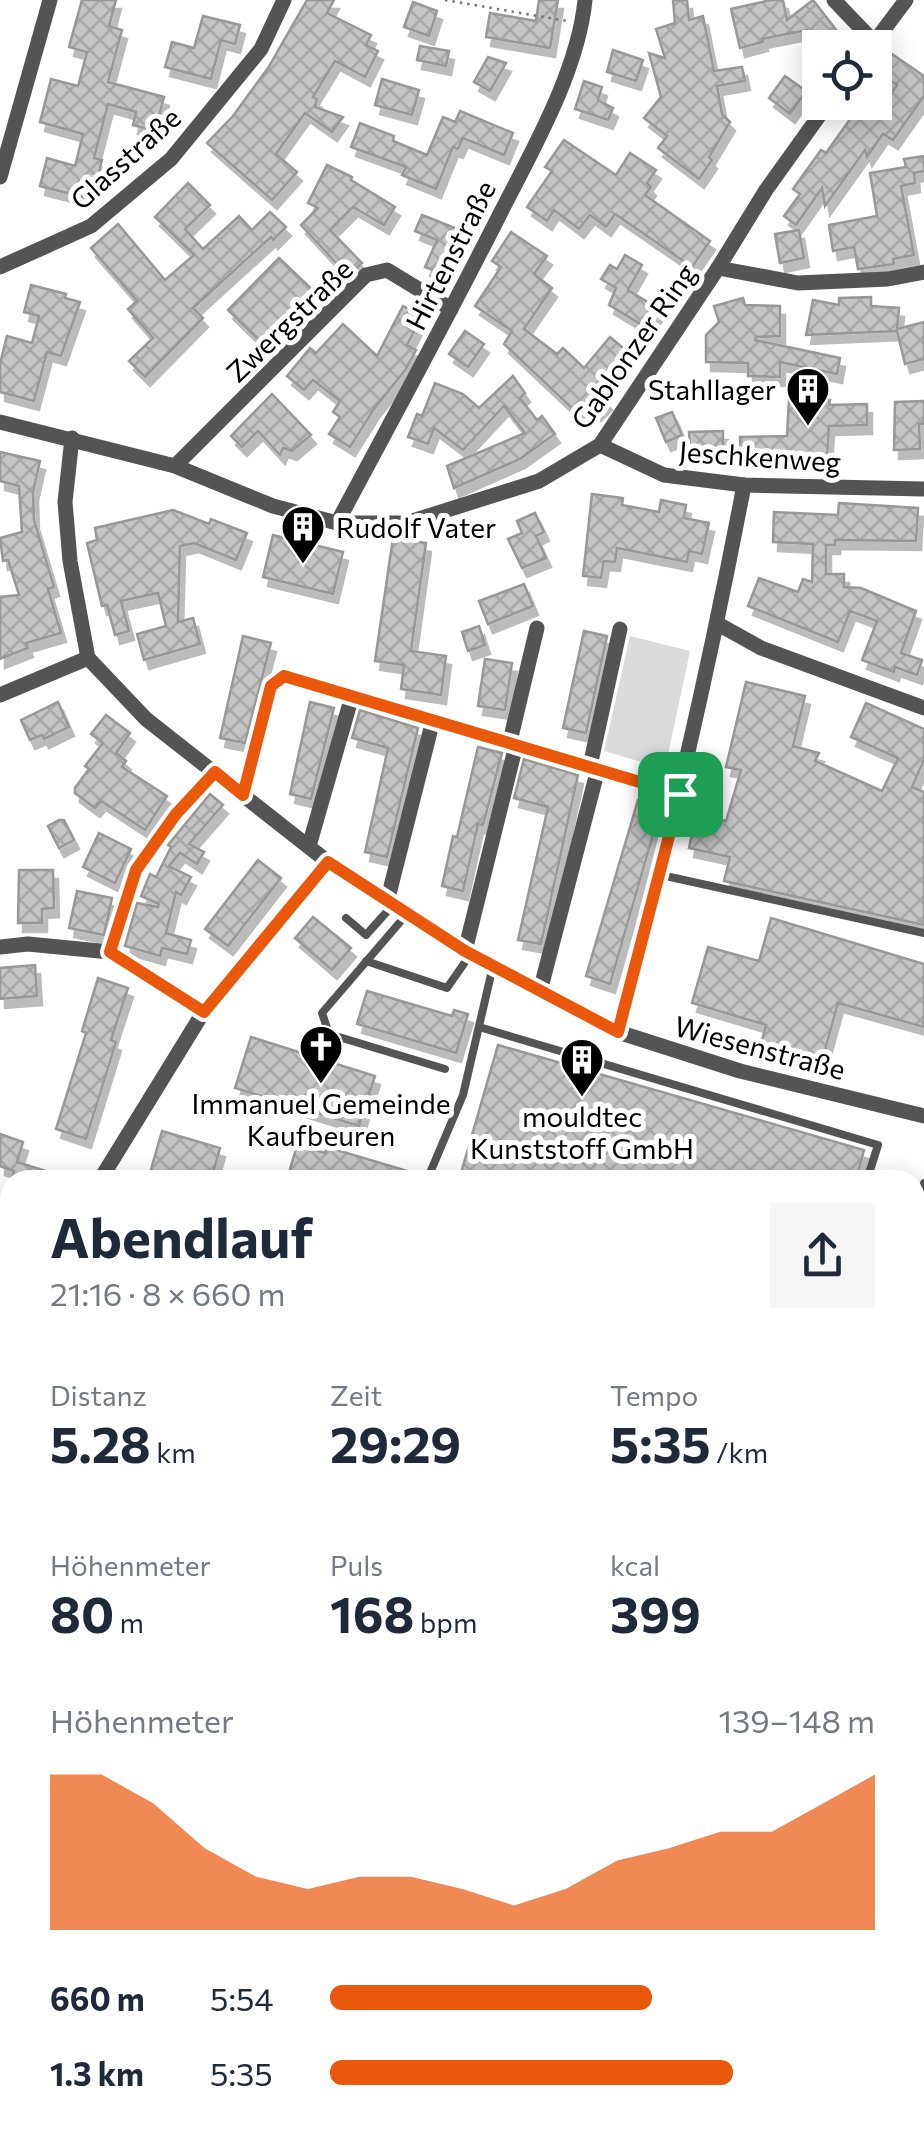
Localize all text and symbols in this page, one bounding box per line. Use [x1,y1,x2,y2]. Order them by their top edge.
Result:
map controls [802,30,892,120]
button: locate [802,30,892,120]
street label: Glasstraße [63,100,187,216]
street label: Hirtenstraße [398,175,502,335]
street label: Zwergstraße [219,251,359,389]
street label: Gablonzer Ring [563,257,703,435]
building icon: Stahllager [785,366,831,427]
place label: Stahllager [648,372,776,406]
street label: Jeschkenweg [678,433,842,479]
building icon: Rudolf Vater [280,504,326,565]
place label: Rudolf Vater [336,510,496,544]
pin [638,752,723,837]
icon: arrive [653,767,708,822]
street label: Wiesenstraße [671,1008,849,1086]
church icon: Immanuel Gemeinde Kaufbeuren [298,1024,344,1085]
building icon: mouldtec Kunststoff GmbH [559,1037,605,1098]
place label: Immanuel Gemeinde Kaufbeuren [192,1086,450,1152]
place label: mouldtec Kunststoff GmbH [470,1099,694,1165]
text: Abendlauf [50,1202,313,1269]
button: share [770,1203,875,1308]
text: 21:16 · 8 × 660 m [50,1273,285,1313]
text: Distanz [50,1378,147,1412]
text: Zeit [330,1378,382,1412]
text: Tempo [610,1378,698,1412]
text: 5.28 [50,1412,151,1473]
text: 29:29 [330,1412,461,1473]
text: 5:35 [610,1412,711,1473]
text: km [151,1435,196,1469]
text: /km [711,1435,768,1469]
text: Höhenmeter [50,1548,211,1582]
text: Puls [330,1548,383,1582]
text: kcal [610,1548,660,1582]
text: 80 [50,1582,114,1643]
text: 168 [330,1582,414,1643]
text: 399 [610,1582,701,1643]
text: m [114,1605,144,1639]
text: bpm [414,1605,477,1639]
text: Höhenmeter [50,1700,234,1740]
text: 139–148 m [718,1700,875,1740]
text: 660 m [50,1978,145,2018]
text: 5:54 [210,1978,274,2018]
text: 1.3 km [50,2053,144,2093]
text: 5:35 [210,2053,273,2093]

